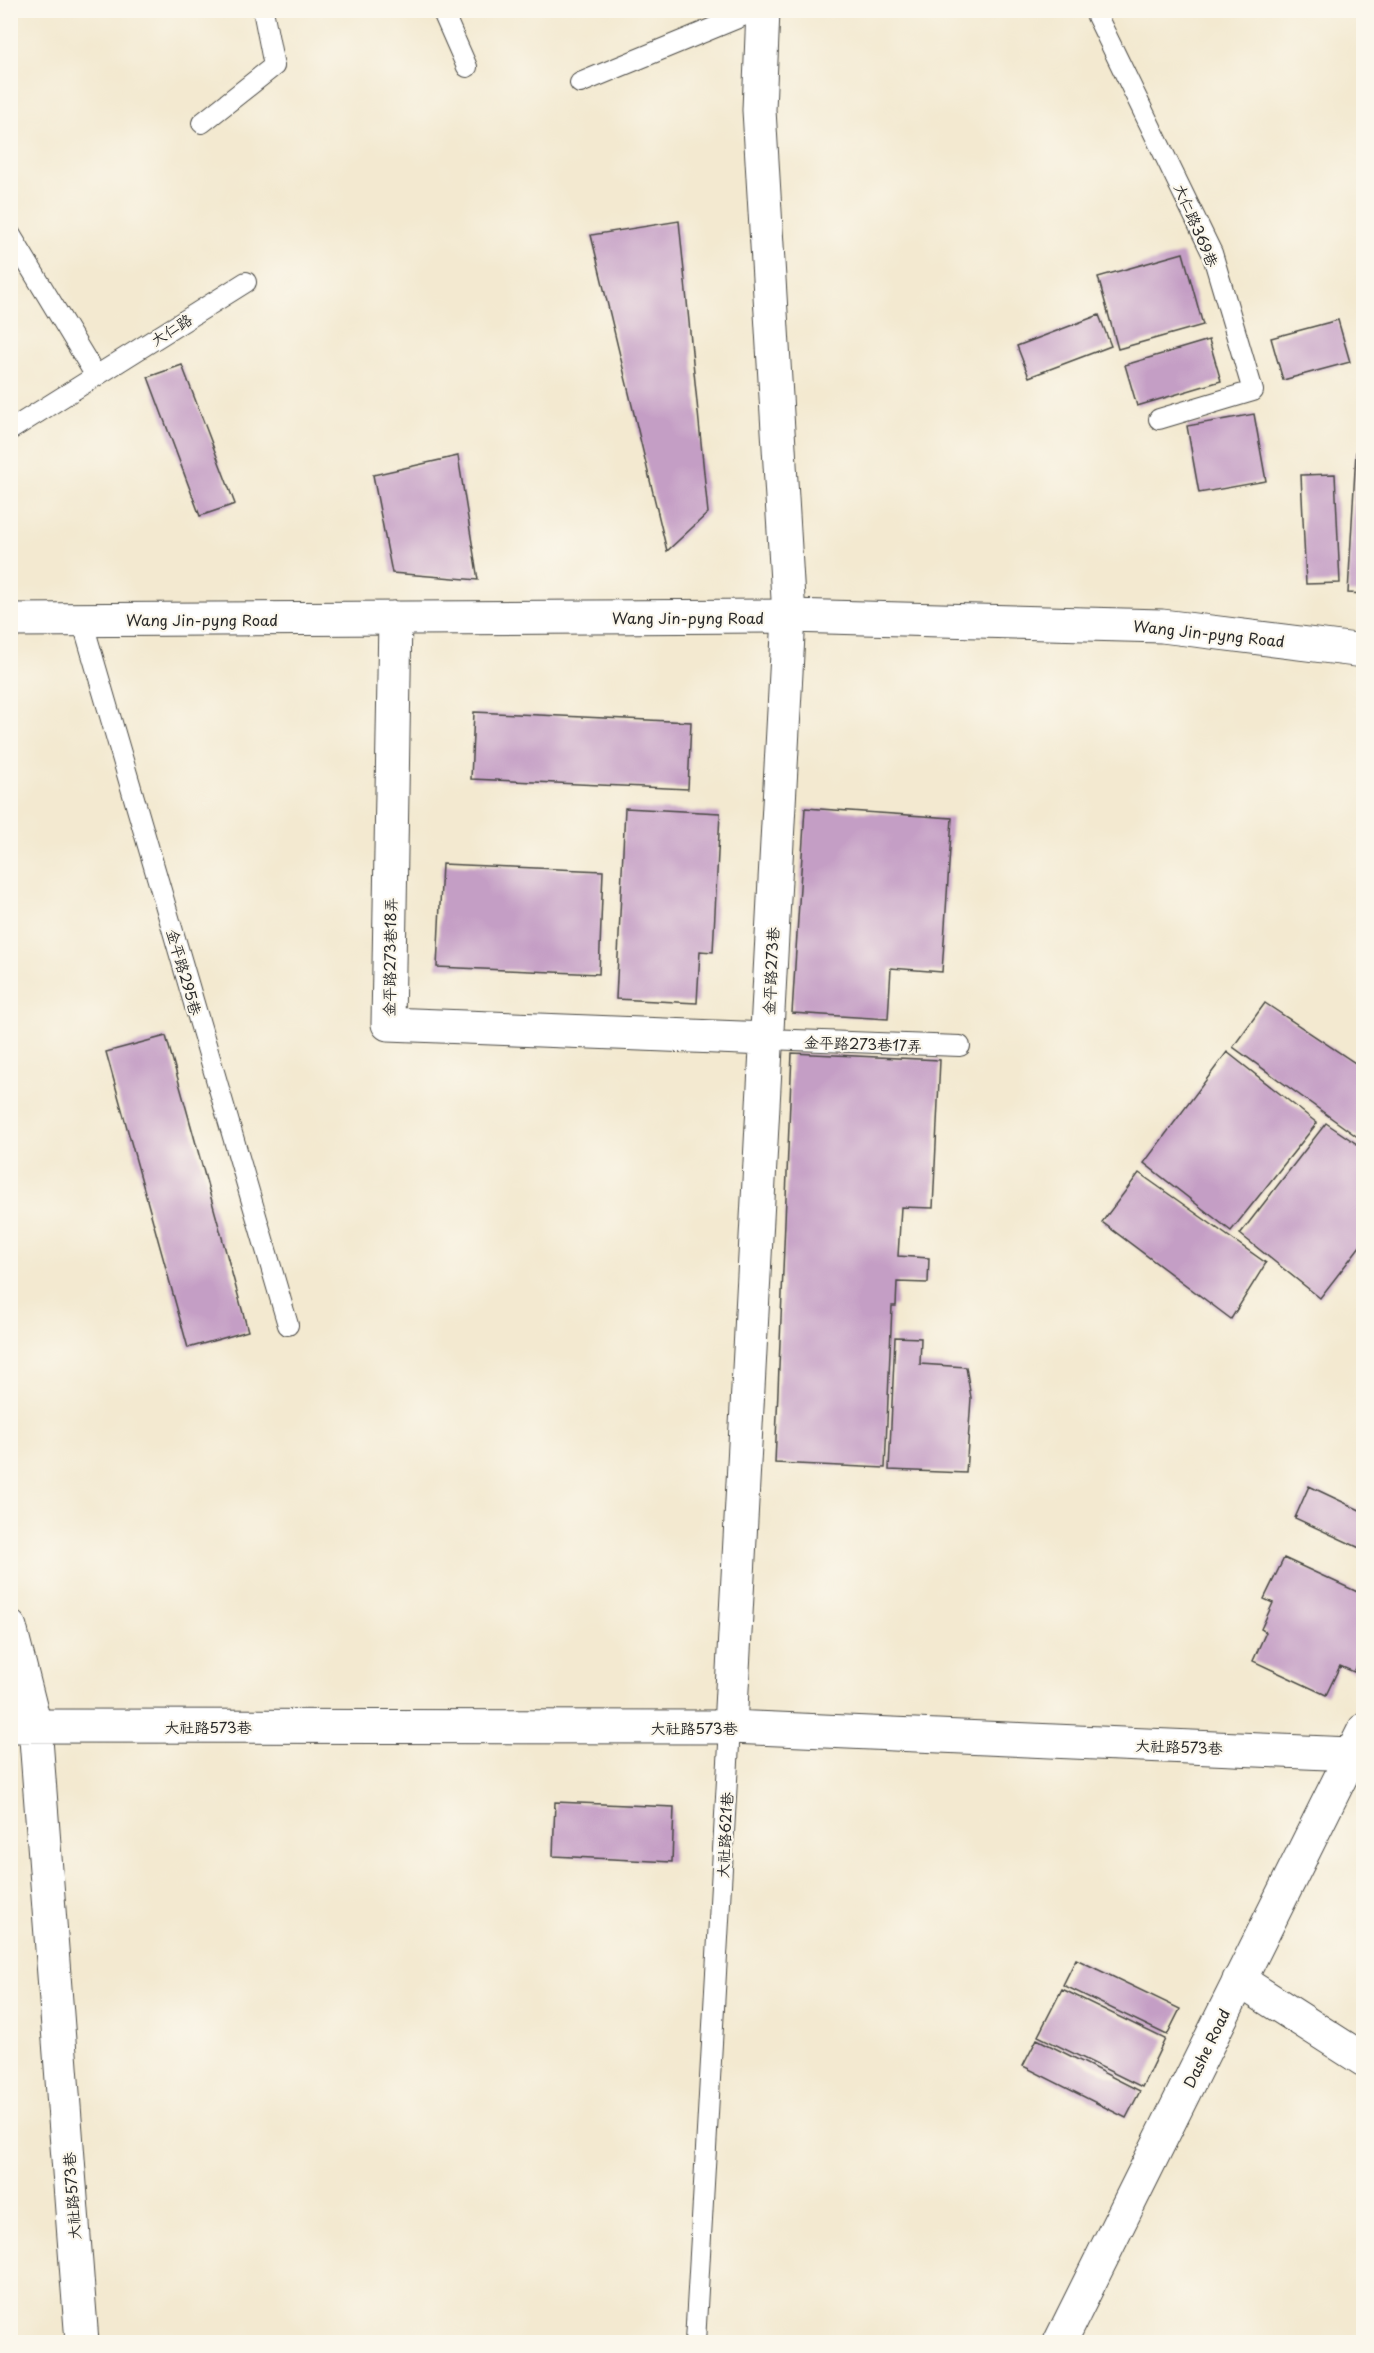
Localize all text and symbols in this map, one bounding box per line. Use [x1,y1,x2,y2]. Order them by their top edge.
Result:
street label: 大仁路369巷 [1169,180,1225,270]
street label: 大仁路 [146,307,196,351]
street label: Wang Jin-pyng Road [612,606,764,629]
street label: Wang Jin-pyng Road [126,608,278,631]
street label: Wang Jin-pyng Road [1132,614,1286,652]
street label: 金平路273巷18弄 [376,897,402,1017]
street label: 金平路295巷 [162,926,208,1018]
street label: 金平路273巷 [756,926,784,1016]
street label: 金平路273巷17弄 [804,1029,922,1057]
street label: 大社路573巷 [164,1715,252,1738]
street label: 大社路573巷 [650,1716,738,1739]
street label: 大社路573巷 [1135,1733,1223,1759]
street label: 大社路621巷 [710,1791,738,1879]
street label: Dashe Road [1177,2005,1235,2091]
street label: 大社路573巷 [56,2152,86,2240]

